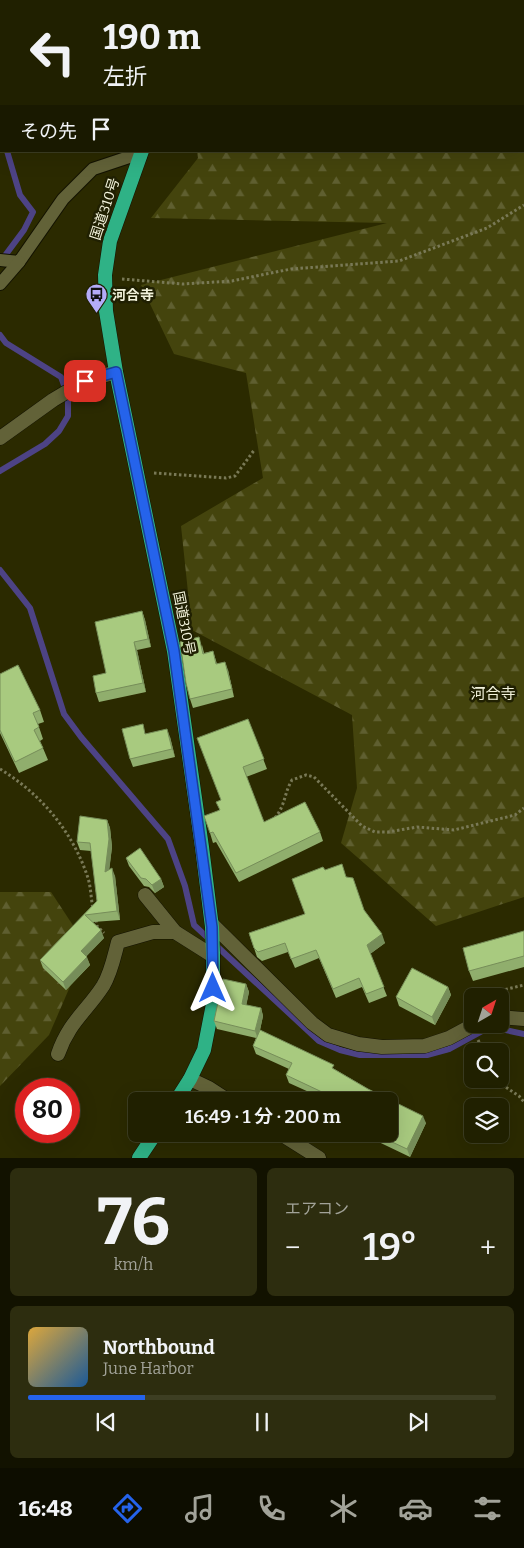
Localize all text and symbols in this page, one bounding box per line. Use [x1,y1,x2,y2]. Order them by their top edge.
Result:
text: 190 m [103,16,201,58]
icon: left [20,20,85,85]
text: 左折 [103,63,147,90]
icon: arrive [87,115,115,143]
text: その先 [20,120,77,143]
street label: 国道310号 [87,176,123,242]
bus stop icon: 河合寺 [84,283,108,314]
place label: 河合寺 [112,287,154,304]
pin [64,360,106,402]
icon: arrive [71,367,99,395]
street label: 国道310号 [169,590,199,656]
district label: 河合寺 [470,685,516,703]
position arrow [186,961,238,1013]
north arrow [464,988,509,1032]
map controls [464,988,509,1143]
button: search [464,1043,509,1088]
speed limit sign: 80 [15,1078,80,1143]
button: layers [464,1098,509,1143]
text: 16:49 · 1 分 · 200 m [185,1105,341,1128]
text: 76 [97,1183,170,1261]
text: エアコン [285,1199,349,1218]
text: 19° [363,1224,418,1270]
text: − [285,1231,300,1264]
text: + [480,1231,496,1264]
text: km/h [114,1255,153,1274]
text: Northbound [103,1336,215,1359]
text: June Harbor [103,1359,194,1378]
icon: previous [92,1408,120,1436]
icon: pause [248,1408,276,1436]
icon: next [404,1408,432,1436]
icon: directions [110,1491,145,1526]
icon: music [182,1491,217,1526]
icon: phone [254,1491,289,1526]
icon: climate [326,1491,361,1526]
icon: car [398,1491,433,1526]
icon: filters [470,1491,505,1526]
text: 16:48 [19,1495,73,1522]

